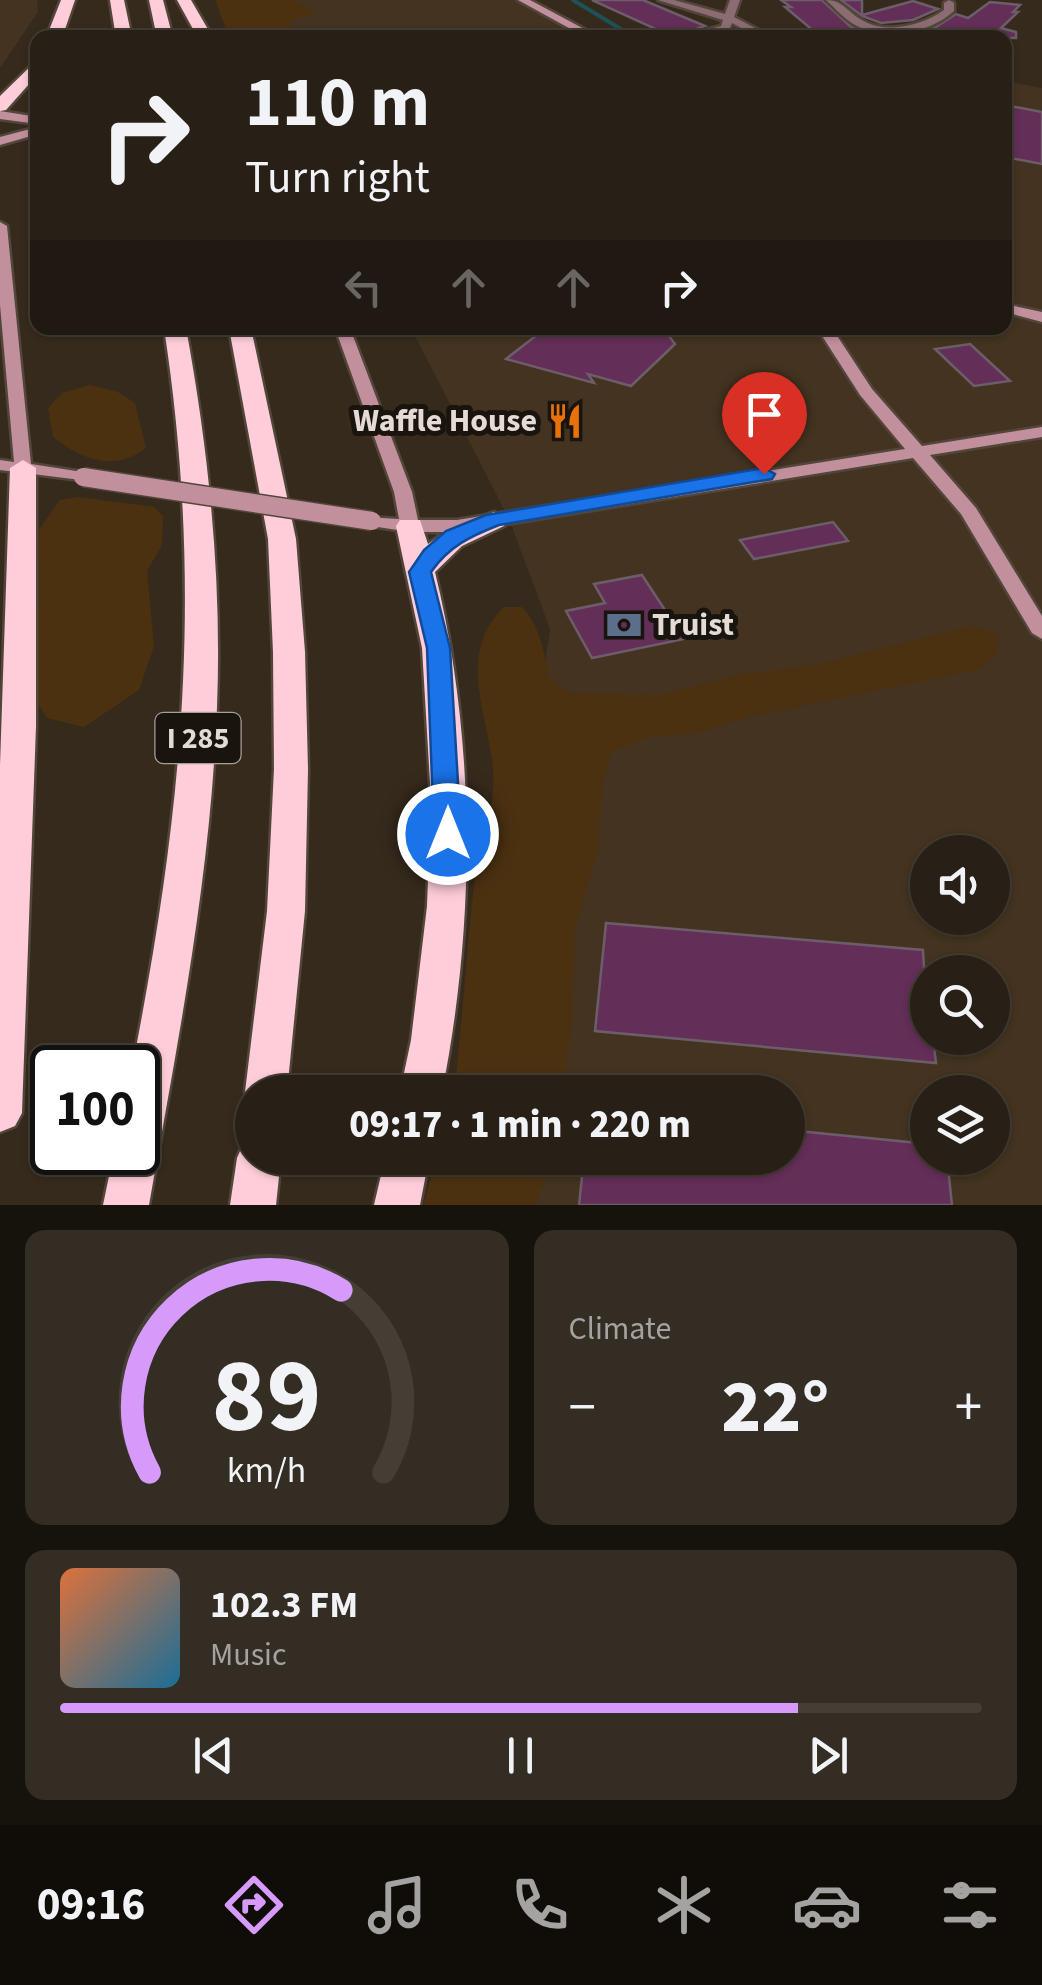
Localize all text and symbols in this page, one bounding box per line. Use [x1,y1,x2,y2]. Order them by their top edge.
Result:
text: 110 m [245,53,430,153]
icon: right [80,70,210,200]
text: Turn right [245,146,430,210]
icon: left [336,260,391,315]
icon: ahead [441,260,496,315]
icon: ahead [546,260,601,315]
icon: right [651,260,706,315]
pin [722,372,807,475]
icon: arrive [737,387,792,442]
place label: Waffle House [353,398,537,444]
restaurant icon: Waffle House [546,402,584,440]
place label: Truist [652,602,734,648]
bank icon: Truist [605,606,643,644]
road number: I 285 [156,713,240,763]
position arrow [396,782,500,886]
map controls [910,835,1010,1175]
button: sound [910,835,1010,935]
button: search [910,955,1010,1055]
speed limit sign: 100 [30,1045,160,1175]
button: layers [910,1075,1010,1175]
text: 09:17 · 1 min · 220 m [349,1098,691,1152]
text: Climate [569,1306,671,1352]
text: 89 [212,1324,322,1472]
text: 22° [721,1354,829,1461]
text: − [569,1369,596,1447]
text: + [955,1369,982,1447]
text: km/h [227,1445,306,1496]
text: 102.3 FM [210,1578,358,1632]
text: Music [210,1632,287,1678]
icon: previous [186,1728,241,1783]
icon: pause [493,1728,548,1783]
icon: next [801,1728,856,1783]
icon: directions [219,1870,289,1940]
icon: music [362,1870,432,1940]
icon: phone [505,1870,575,1940]
icon: climate [649,1870,719,1940]
icon: car [792,1870,862,1940]
icon: filters [935,1870,1005,1940]
text: 09:16 [37,1873,145,1937]

